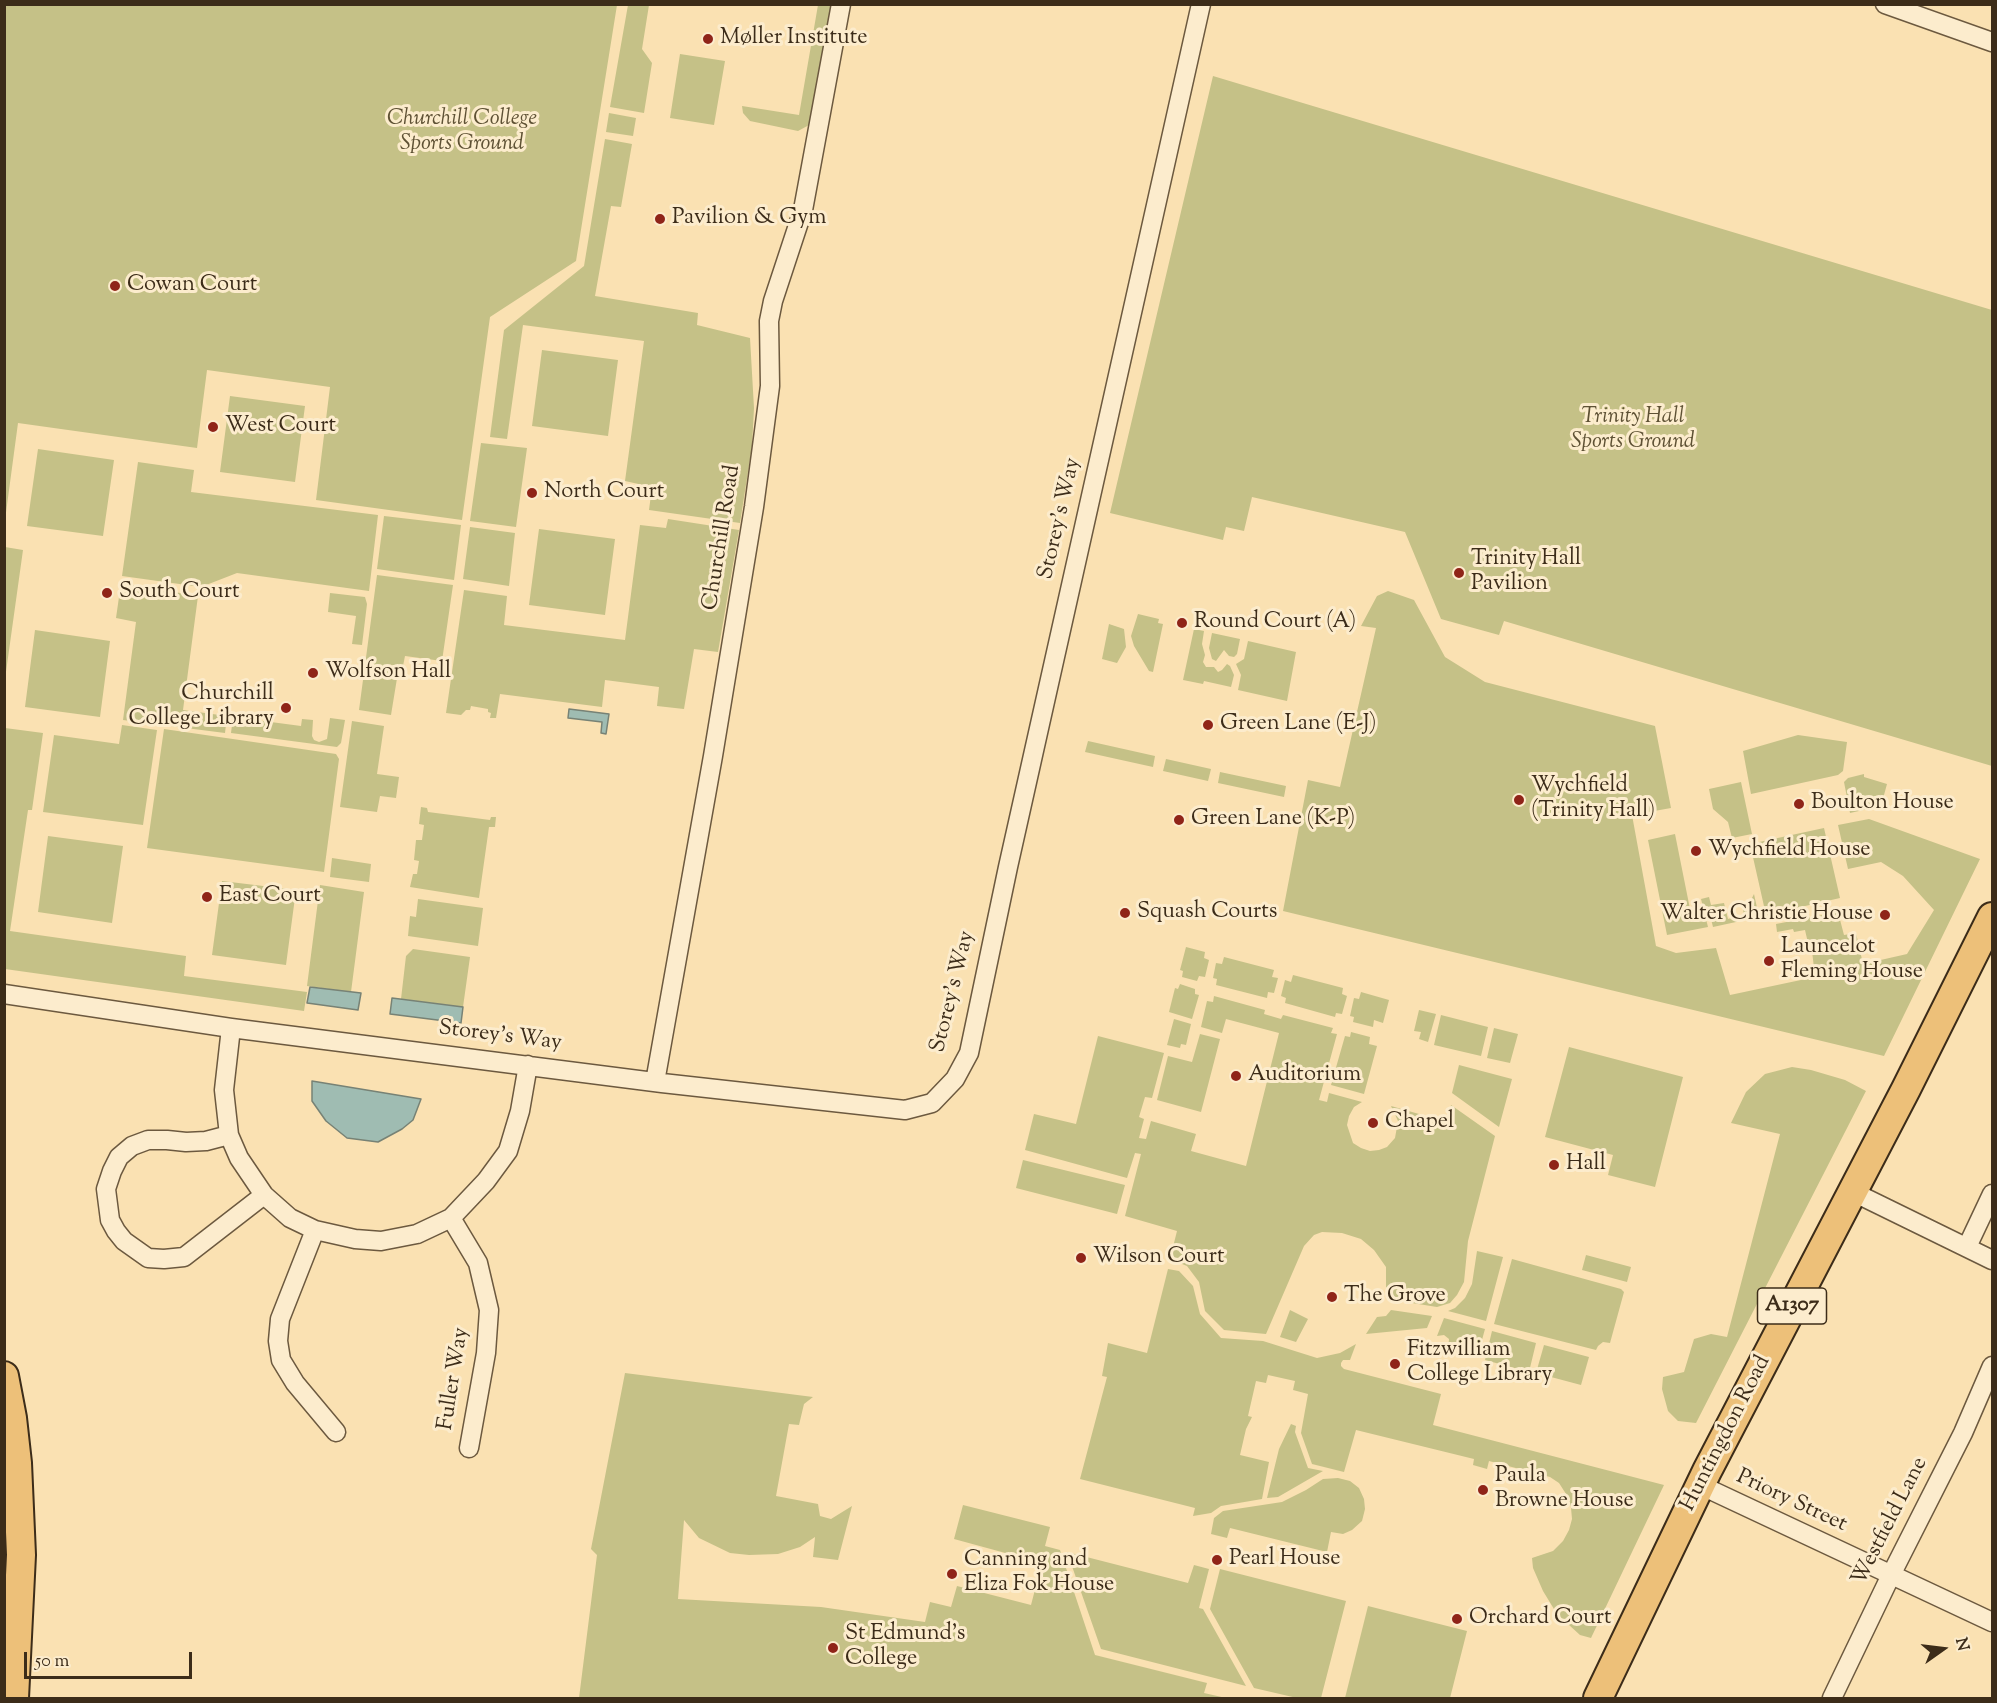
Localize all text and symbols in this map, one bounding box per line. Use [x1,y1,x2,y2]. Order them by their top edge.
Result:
place label: Møller Institute [720,26,868,52]
marker: Møller Institute [701,32,715,46]
park label: Churchill College Sports Ground [387,107,537,158]
place label: Pavilion & Gym [672,206,826,232]
marker: Pavilion & Gym [653,212,667,226]
place label: Cowan Court [127,273,257,299]
marker: Cowan Court [108,279,122,293]
park label: Trinity Hall Sports Ground [1571,405,1695,457]
place label: West Court [225,414,336,440]
marker: West Court [206,420,220,434]
street label: Storey's Way [1034,456,1088,582]
street label: Churchill Road [698,463,748,613]
place label: North Court [544,480,664,506]
marker: North Court [525,486,539,500]
place label: Trinity Hall Pavilion [1471,547,1581,598]
marker: Trinity Hall Pavilion [1452,566,1466,580]
place label: South Court [119,580,240,606]
marker: South Court [100,586,114,600]
place label: Round Court (A) [1194,610,1356,636]
marker: Round Court (A) [1175,616,1189,630]
place label: Wolfson Hall [325,660,451,686]
marker: Wolfson Hall [306,666,320,680]
place label: Churchill College Library [128,682,274,734]
marker: Churchill College Library [279,701,293,715]
place label: Green Lane (E-J) [1220,712,1376,738]
marker: Green Lane (E-J) [1201,718,1215,732]
place label: Wychfield (Trinity Hall) [1531,774,1655,825]
place label: Boulton House [1811,791,1954,817]
marker: Wychfield (Trinity Hall) [1512,793,1526,807]
marker: Boulton House [1792,797,1806,811]
place label: Green Lane (K-P) [1191,807,1355,833]
marker: Green Lane (K-P) [1172,813,1186,827]
place label: Wychfield House [1708,838,1871,864]
marker: Wychfield House [1689,844,1703,858]
place label: East Court [219,884,321,910]
marker: East Court [200,890,214,904]
place label: Squash Courts [1137,900,1277,926]
place label: Walter Christie House [1660,902,1873,928]
marker: Squash Courts [1118,906,1132,920]
marker: Walter Christie House [1878,908,1892,922]
street label: Storey's Way [926,929,982,1055]
place label: Launcelot Fleming House [1781,935,1923,986]
marker: Launcelot Fleming House [1762,954,1776,968]
street label: Storey's Way [437,1016,563,1058]
place label: Auditorium [1248,1063,1361,1089]
marker: Auditorium [1229,1069,1243,1083]
place label: Chapel [1385,1110,1454,1136]
marker: Chapel [1366,1116,1380,1130]
place label: Hall [1566,1152,1606,1178]
marker: Hall [1547,1158,1561,1172]
place label: Wilson Court [1093,1245,1224,1271]
marker: Wilson Court [1074,1251,1088,1265]
place label: The Grove [1344,1284,1446,1310]
road number: A1307 [1758,1288,1826,1324]
marker: The Grove [1325,1290,1339,1304]
street label: Fuller Way [434,1326,476,1432]
place label: Fitzwilliam College Library [1407,1338,1553,1390]
street label: Huntingdon Road [1676,1352,1778,1516]
marker: Fitzwilliam College Library [1388,1357,1402,1371]
street label: Westfield Lane [1847,1454,1935,1590]
place label: Paula Browne House [1495,1464,1634,1516]
street label: Priory Street [1731,1465,1851,1539]
marker: Paula Browne House [1476,1483,1490,1497]
place label: Pearl House [1229,1547,1341,1573]
place label: Canning and Eliza Fok House [964,1548,1114,1600]
marker: Pearl House [1210,1553,1224,1567]
marker: Canning and Eliza Fok House [945,1567,959,1581]
place label: Orchard Court [1469,1606,1612,1632]
marker: Orchard Court [1450,1612,1464,1626]
north arrow [1913,1619,1973,1679]
place label: St Edmund's College [845,1622,965,1674]
text: N [1948,1636,1974,1654]
scale bar [27,1640,195,1678]
marker: St Edmund's College [826,1641,840,1655]
text: 50 m [35,1649,69,1675]

